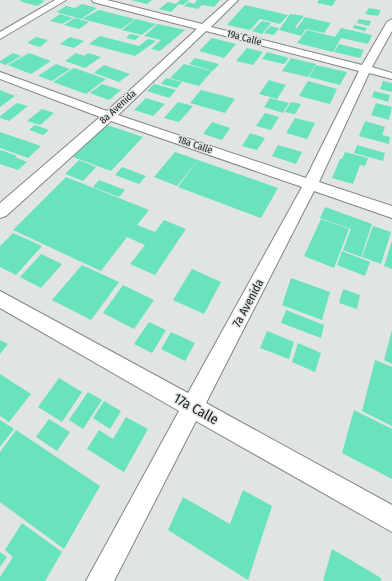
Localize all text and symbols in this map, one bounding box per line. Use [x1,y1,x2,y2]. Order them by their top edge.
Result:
street label: 19a Calle [225,28,263,48]
street label: 8a Avenida [97,87,139,126]
street label: 18a Calle [176,133,214,157]
street label: 7a Avenida [230,276,267,329]
street label: 17a Calle [171,390,222,428]

